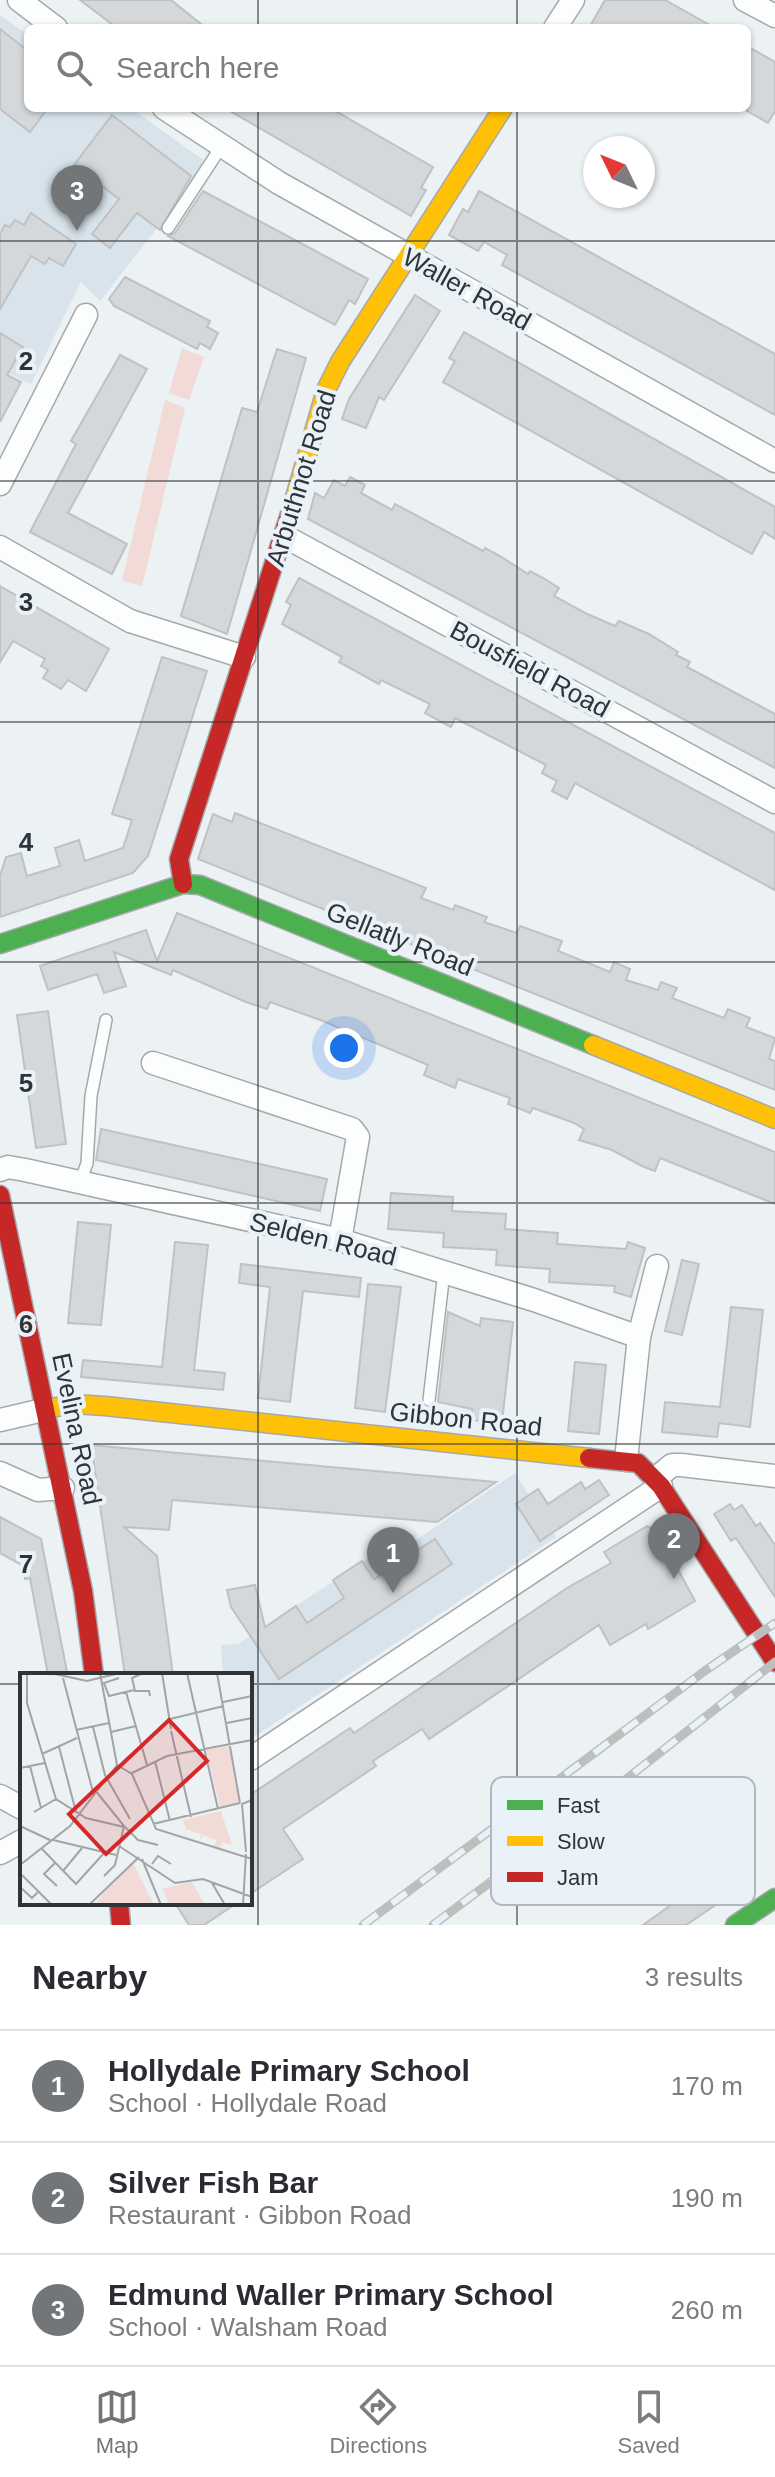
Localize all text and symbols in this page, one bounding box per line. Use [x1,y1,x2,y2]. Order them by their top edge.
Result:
search box [24,24,751,112]
icon: search [52,46,96,90]
text: Search here [116,51,279,84]
north arrow [583,136,655,208]
pin: 3 [51,165,103,231]
street label: Waller Road [398,241,536,337]
text: 2 [19,346,33,376]
street label: Arbuthnot Road [260,387,342,569]
text: 3 [19,587,33,617]
street label: Bousfield Road [445,614,615,724]
text: 4 [19,827,34,857]
street label: Gellatly Road [322,896,478,982]
your location [324,1028,364,1068]
text: 5 [19,1068,33,1098]
street label: Selden Road [246,1206,400,1272]
text: 6 [19,1309,33,1339]
street label: Evelina Road [46,1350,108,1508]
street label: Gibbon Road [388,1396,544,1442]
pin: 2 [648,1513,700,1579]
pin: 1 [367,1527,419,1593]
text: 7 [19,1549,33,1579]
inset map [20,1673,252,1905]
legend [491,1777,755,1905]
text: Fast [557,1793,600,1818]
text: Slow [557,1829,605,1854]
text: Jam [557,1865,599,1890]
text: Nearby [32,1958,147,1996]
text: 3 results [645,1962,743,1992]
text: Hollydale Primary School [108,2054,470,2087]
text: 1 [51,2071,65,2101]
text: 170 m [671,2071,743,2101]
text: School · Hollydale Road [108,2088,387,2118]
text: Silver Fish Bar [108,2166,318,2199]
text: 2 [51,2183,65,2213]
text: 190 m [671,2183,743,2213]
text: Restaurant · Gibbon Road [108,2200,412,2230]
text: Edmund Waller Primary School [108,2278,554,2311]
text: 3 [51,2295,65,2325]
text: 260 m [671,2295,743,2325]
text: School · Walsham Road [108,2312,387,2342]
tab: Map [95,2385,139,2459]
tab: Directions [329,2385,427,2459]
tab: Saved [617,2385,680,2459]

